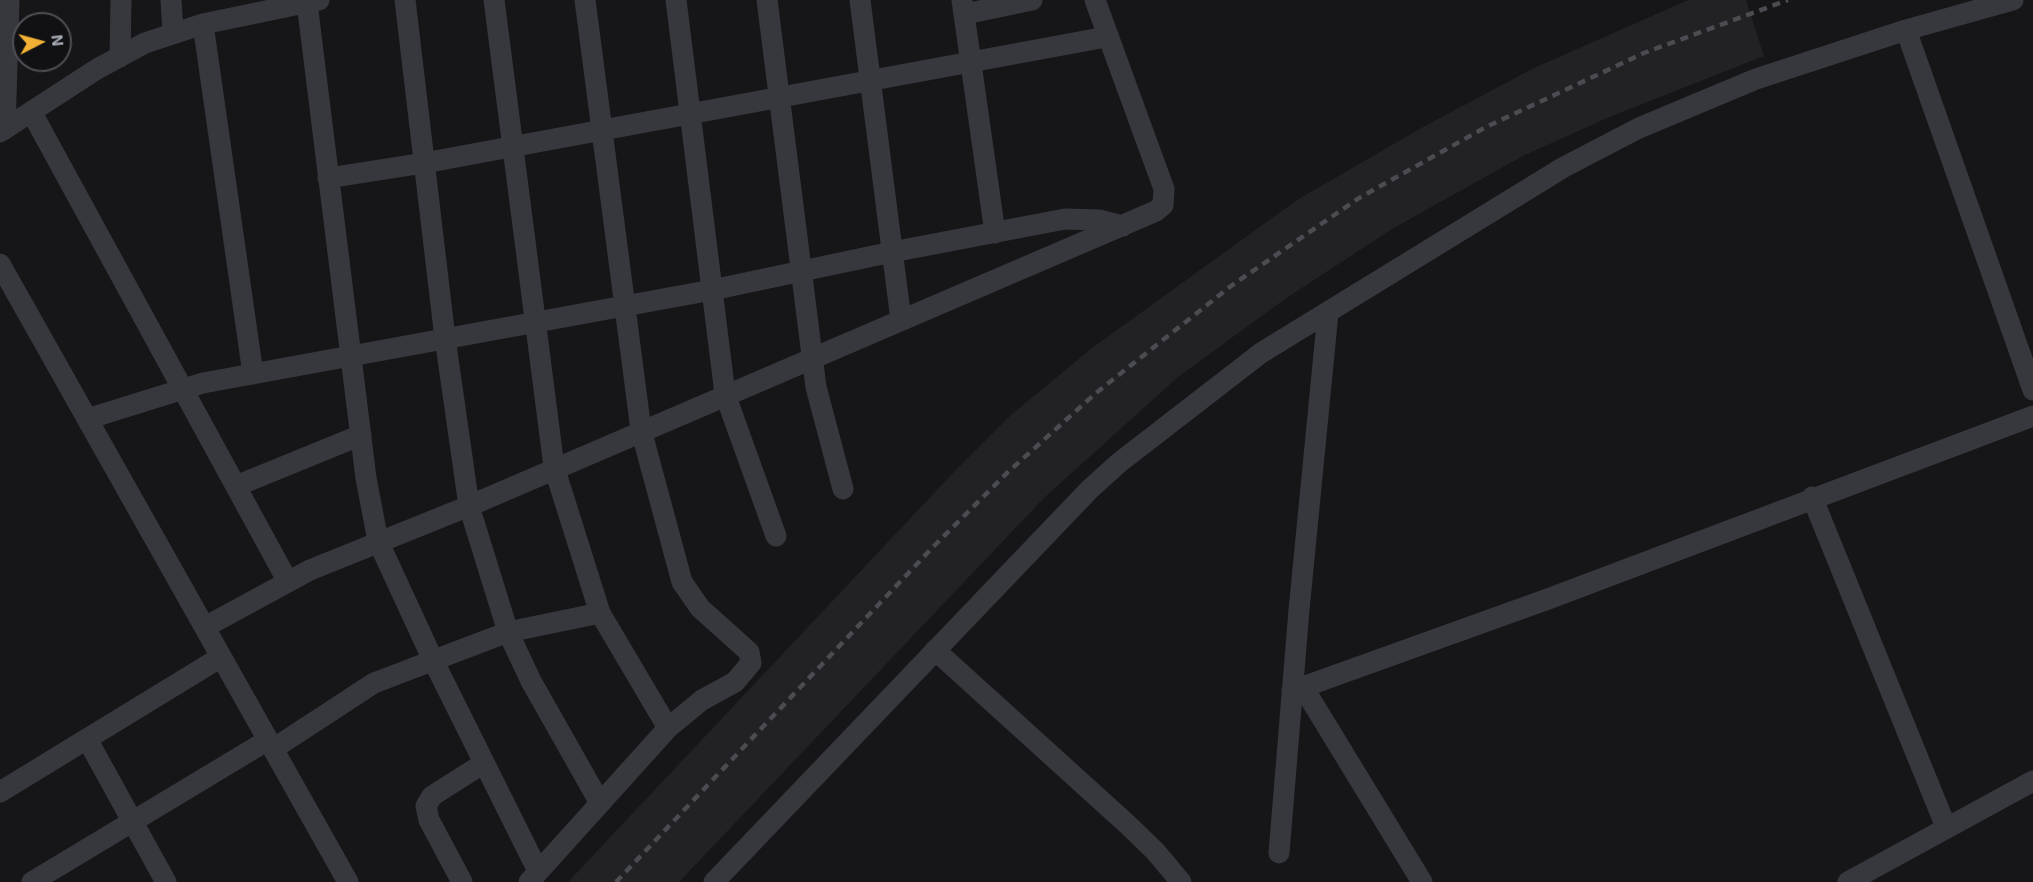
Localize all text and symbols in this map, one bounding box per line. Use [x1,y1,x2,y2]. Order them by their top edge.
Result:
north arrow [12,12,72,72]
text: N [48,34,68,47]

